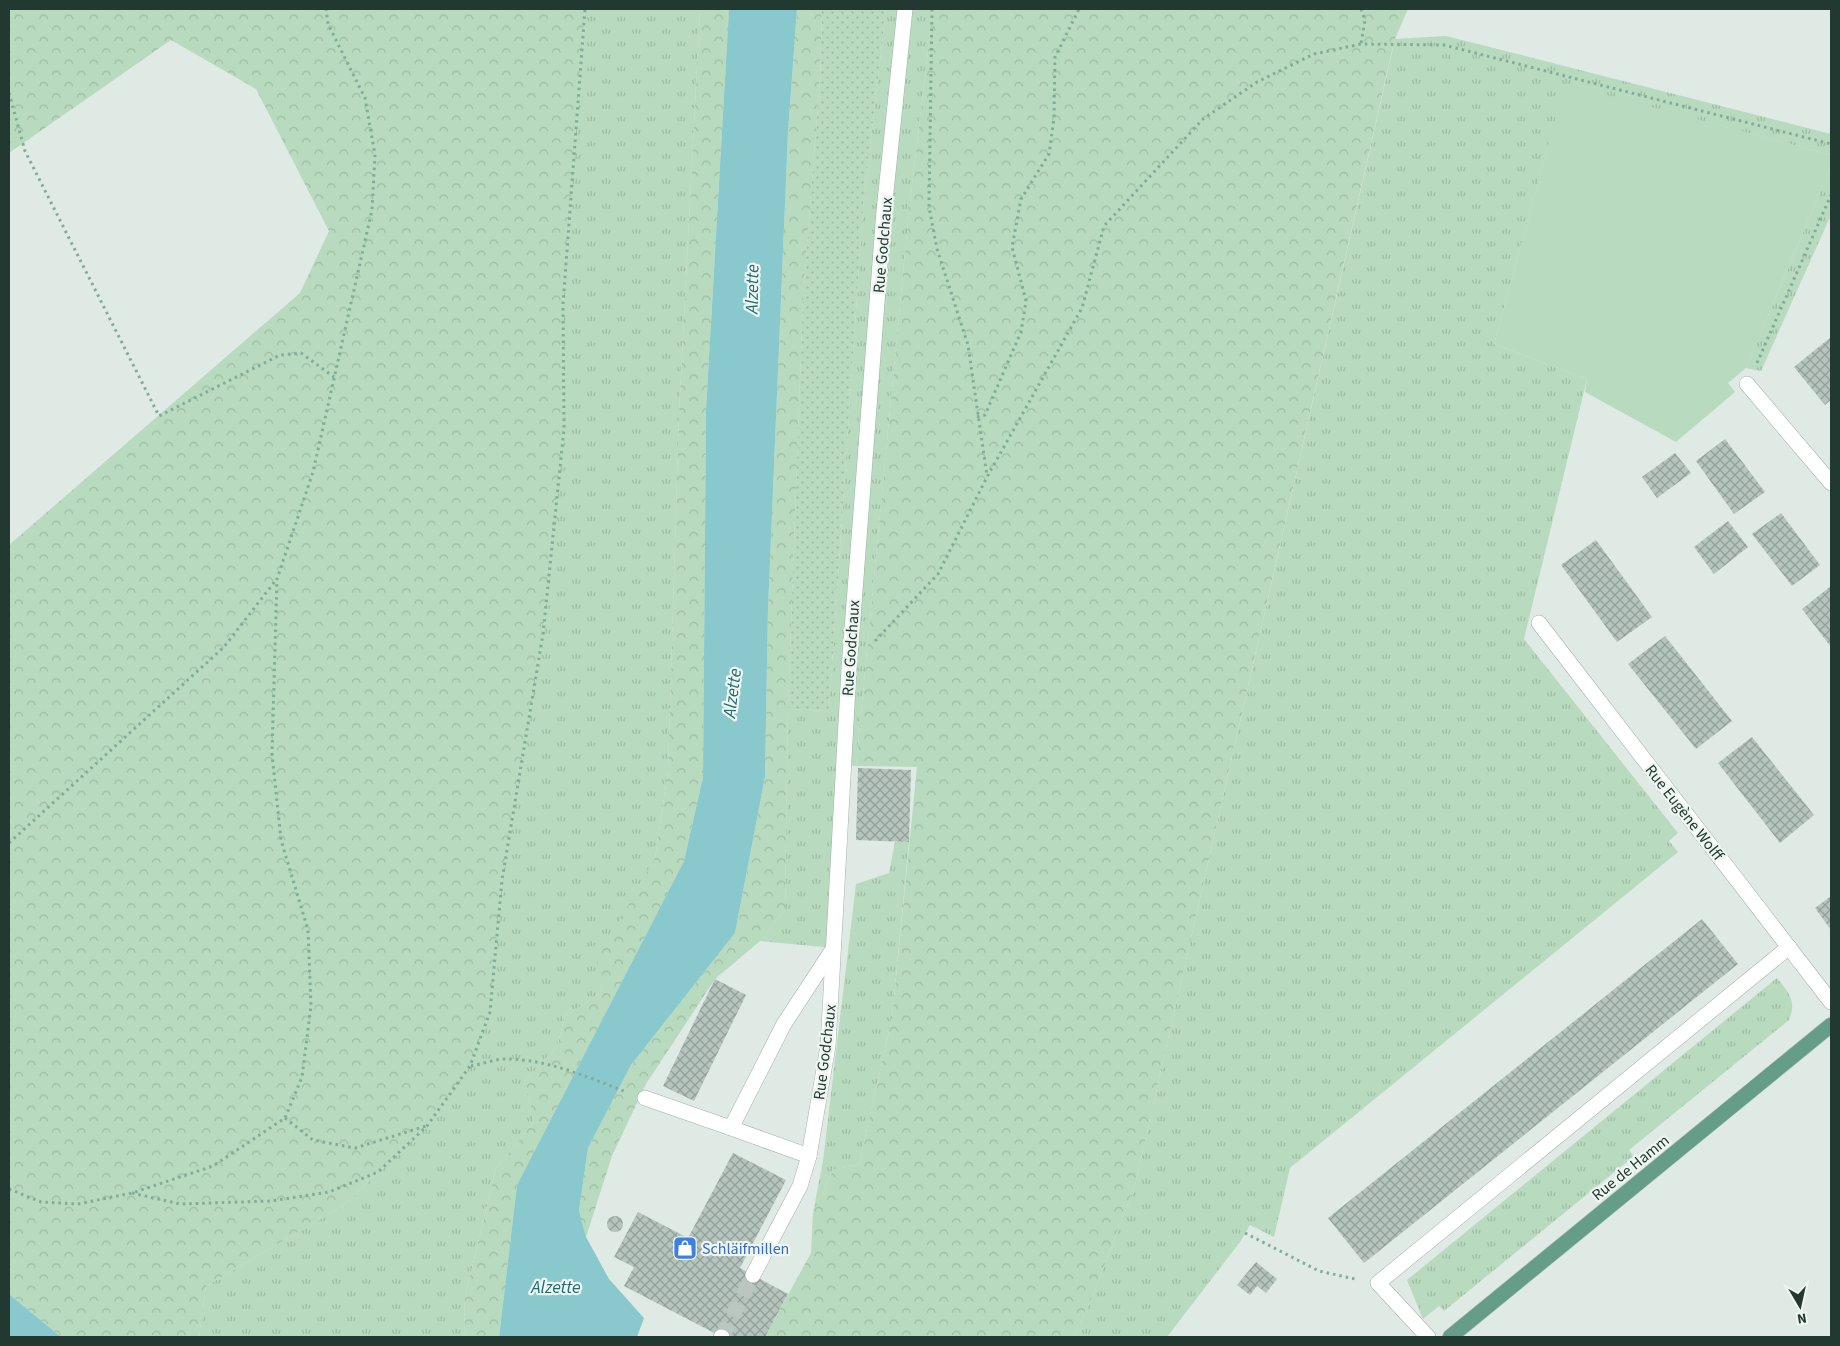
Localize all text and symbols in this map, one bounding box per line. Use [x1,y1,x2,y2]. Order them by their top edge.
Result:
street label: Rue Godchaux [868,196,898,294]
water label: Alzette [740,264,765,315]
street label: Rue Godchaux [837,599,865,697]
water label: Alzette [717,667,748,720]
street label: Rue Eugène Wolff [1640,760,1729,866]
street label: Rue Godchaux [808,1003,842,1101]
street label: Rue de Hamm [1587,1130,1674,1206]
shop icon: Schläifmillen [672,1235,698,1261]
place label: Schläifmillen [702,1238,789,1260]
water label: Alzette [530,1275,581,1300]
north arrow [1775,1281,1825,1331]
text: N [1796,1307,1808,1328]

